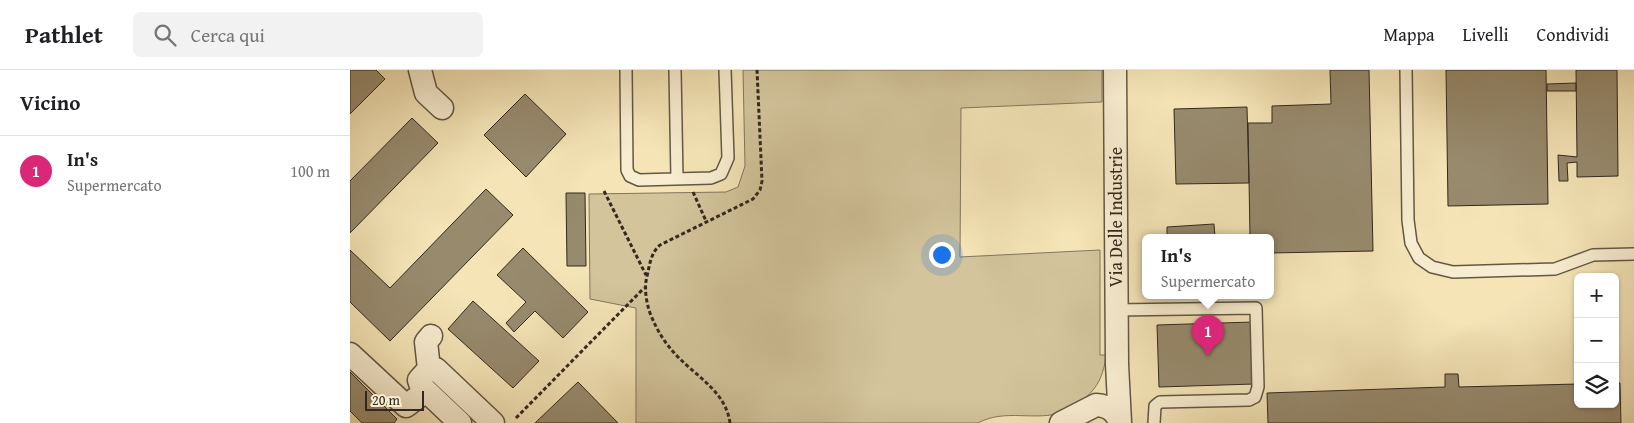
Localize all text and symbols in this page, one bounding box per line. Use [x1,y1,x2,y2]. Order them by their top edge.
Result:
search box [133,12,483,57]
text: Pathlet [25,17,103,52]
icon: search [151,21,179,49]
text: Cerca qui [191,21,265,49]
text: Mappa [1383,21,1435,48]
text: Livelli [1463,21,1509,48]
text: Condividi [1537,21,1609,48]
text: Vicino [20,87,80,118]
text: In's [67,145,98,173]
street label: Via Delle Industrie [1102,147,1129,287]
text: 1 [32,159,40,183]
text: 100 m [290,159,330,183]
text: Supermercato [67,173,162,197]
popup [1142,234,1274,299]
text: In's [1161,241,1192,269]
your location [929,242,955,268]
text: Supermercato [1161,269,1255,293]
map controls [1574,273,1619,408]
button: + [1574,273,1619,318]
pin: 1 [1192,315,1224,356]
button: − [1574,318,1619,363]
button: layers [1574,363,1619,408]
scale bar [365,388,424,411]
text: 20 m [372,390,400,410]

